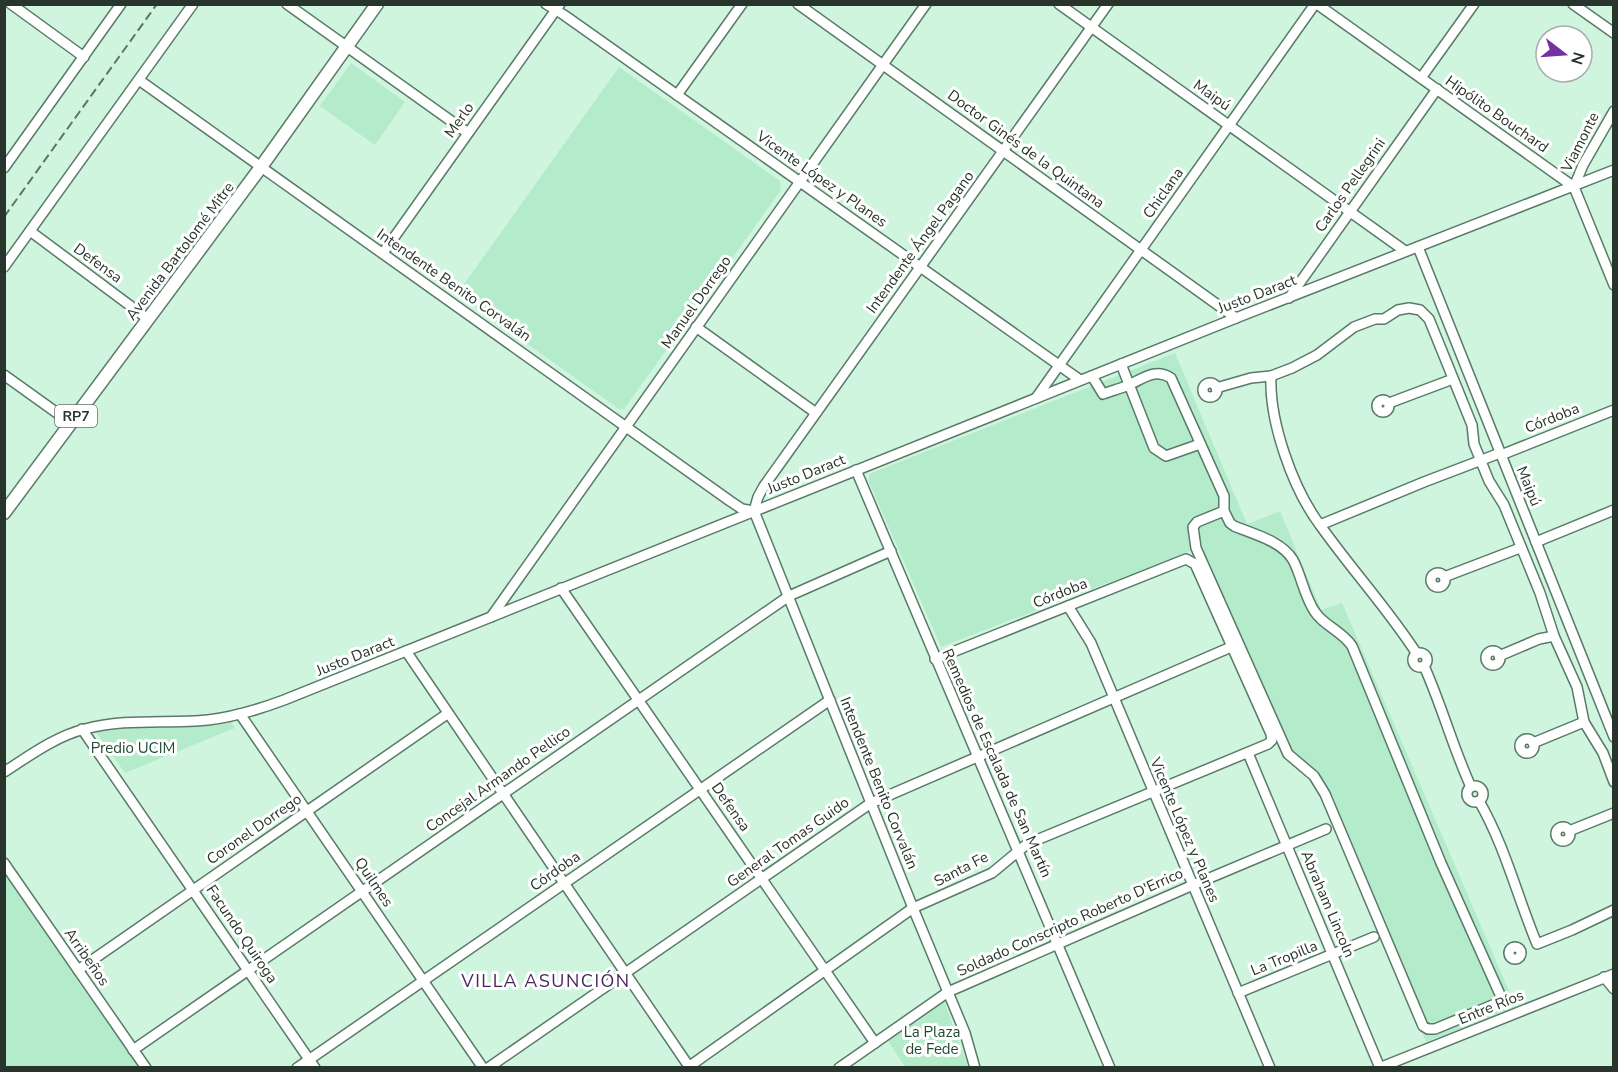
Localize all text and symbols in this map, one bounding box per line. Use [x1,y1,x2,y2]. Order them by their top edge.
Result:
north arrow [1534,24,1594,84]
text: N [1565,49,1590,67]
street label: Hipólito Bouchard [1441,71,1553,157]
street label: Maipú [1189,75,1235,115]
street label: Doctor Ginés de la Quintana [943,85,1109,213]
street label: Merlo [440,98,478,142]
street label: Viamonte [1556,109,1604,176]
street label: Vicente López y Planes [752,126,891,232]
street label: Carlos Pellegrini [1310,134,1390,236]
street label: Chiclana [1138,164,1188,222]
street label: Intendente Ángel Pagano [862,167,978,317]
street label: Avenida Bartolomé Mitre [121,178,239,324]
street label: Intendente Benito Corvalán [373,224,535,346]
street label: Defensa [70,239,126,287]
street label: Manuel Dorrego [656,252,736,352]
street label: Justo Daract [1214,270,1300,318]
street label: Córdoba [1522,398,1582,438]
road number: RP7 [55,405,97,427]
street label: Justo Daract [763,449,849,499]
street label: Maipú [1512,463,1546,509]
street label: Córdoba [1030,573,1090,613]
street label: Justo Daract [312,631,398,681]
street label: Remedios de Escalada de San Martín [937,645,1057,881]
street label: Intendente Benito Corvalán [835,694,923,872]
street label: Concejal Armando Pellico [422,721,574,837]
park label: Predio UCIM [91,738,175,758]
street label: Vicente López y Planes [1145,754,1225,905]
street label: Defensa [707,779,755,835]
street label: Coronel Dorrego [203,789,305,869]
street label: General Tomas Guido [723,792,853,892]
street label: Córdoba [526,846,584,896]
street label: Santa Fe [930,847,992,891]
street label: Abraham Lincoln [1296,847,1360,961]
street label: Quilmes [350,853,398,911]
street label: Soldado Conscripto Roberto D'Errico [954,863,1186,981]
street label: Facundo Quiroga [202,881,282,987]
street label: Arribeños [60,924,114,990]
street label: La Tropilla [1248,936,1320,980]
district label: VILLA ASUNCIÓN [460,969,631,993]
street label: Entre Ríos [1455,985,1527,1029]
park label: La Plaza de Fede [904,1022,960,1059]

